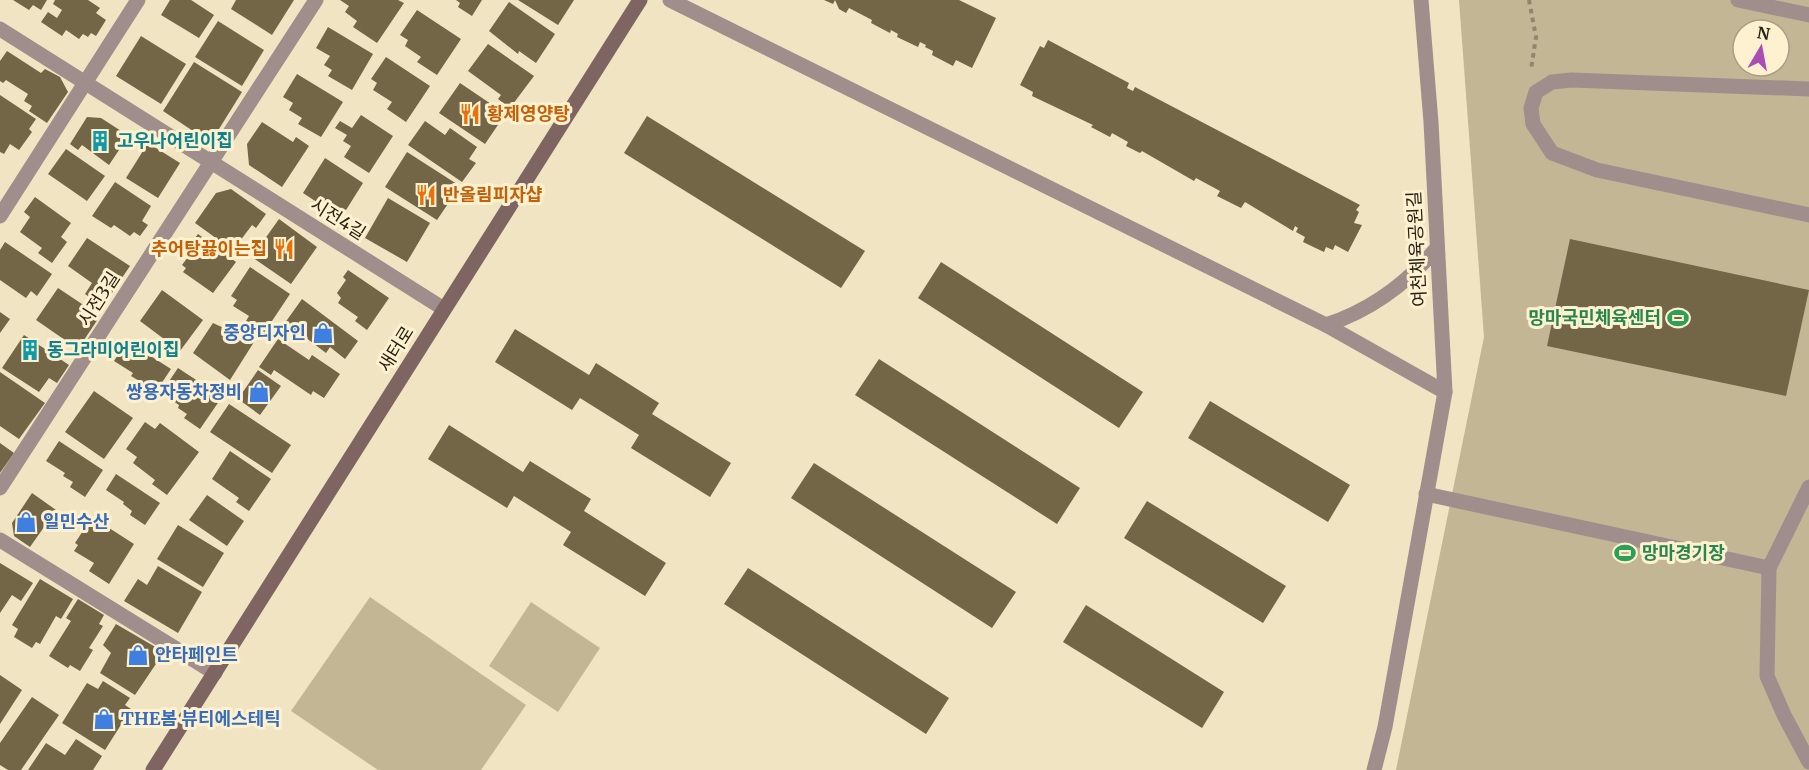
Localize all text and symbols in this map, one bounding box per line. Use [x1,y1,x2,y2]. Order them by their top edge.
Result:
north arrow [1731,18,1791,78]
text: N [1756,22,1772,44]
restaurant icon: 황제영양탕 [458,102,482,126]
place label: 황제영양탕 [487,102,570,125]
building icon: 고우나어린이집 [88,129,112,153]
place label: 고우나어린이집 [117,129,233,152]
restaurant icon: 반올림피자샵 [414,183,438,207]
place label: 반올림피자샵 [443,183,543,206]
street label: 여천체육공원길 [1402,191,1431,308]
street label: 시전4길 [306,193,370,244]
place label: 추어탕끓이는집 [151,237,267,260]
restaurant icon: 추어탕끓이는집 [272,237,296,261]
street label: 시전3길 [73,267,125,330]
place label: 망마국민체육센터 [1529,306,1661,329]
sports icon: 망마국민체육센터 [1666,306,1690,330]
place label: 중앙디자인 [223,321,306,344]
shop icon: 중앙디자인 [311,321,335,345]
street label: 새터로 [373,322,418,376]
building icon: 동그라미어린이집 [18,338,42,362]
place label: 동그라미어린이집 [47,338,179,361]
place label: 쌍용자동차정비 [126,380,242,403]
shop icon: 쌍용자동차정비 [247,380,271,404]
shop icon: 일민수산 [14,510,38,534]
place label: 일민수산 [43,510,110,533]
sports icon: 망마경기장 [1613,541,1637,565]
place label: 망마경기장 [1642,541,1725,564]
shop icon: 안타페인트 [126,643,150,667]
place label: 안타페인트 [155,643,238,666]
shop icon: THE봄 뷰티에스테틱 [92,707,116,731]
place label: THE봄 뷰티에스테틱 [121,707,281,730]

